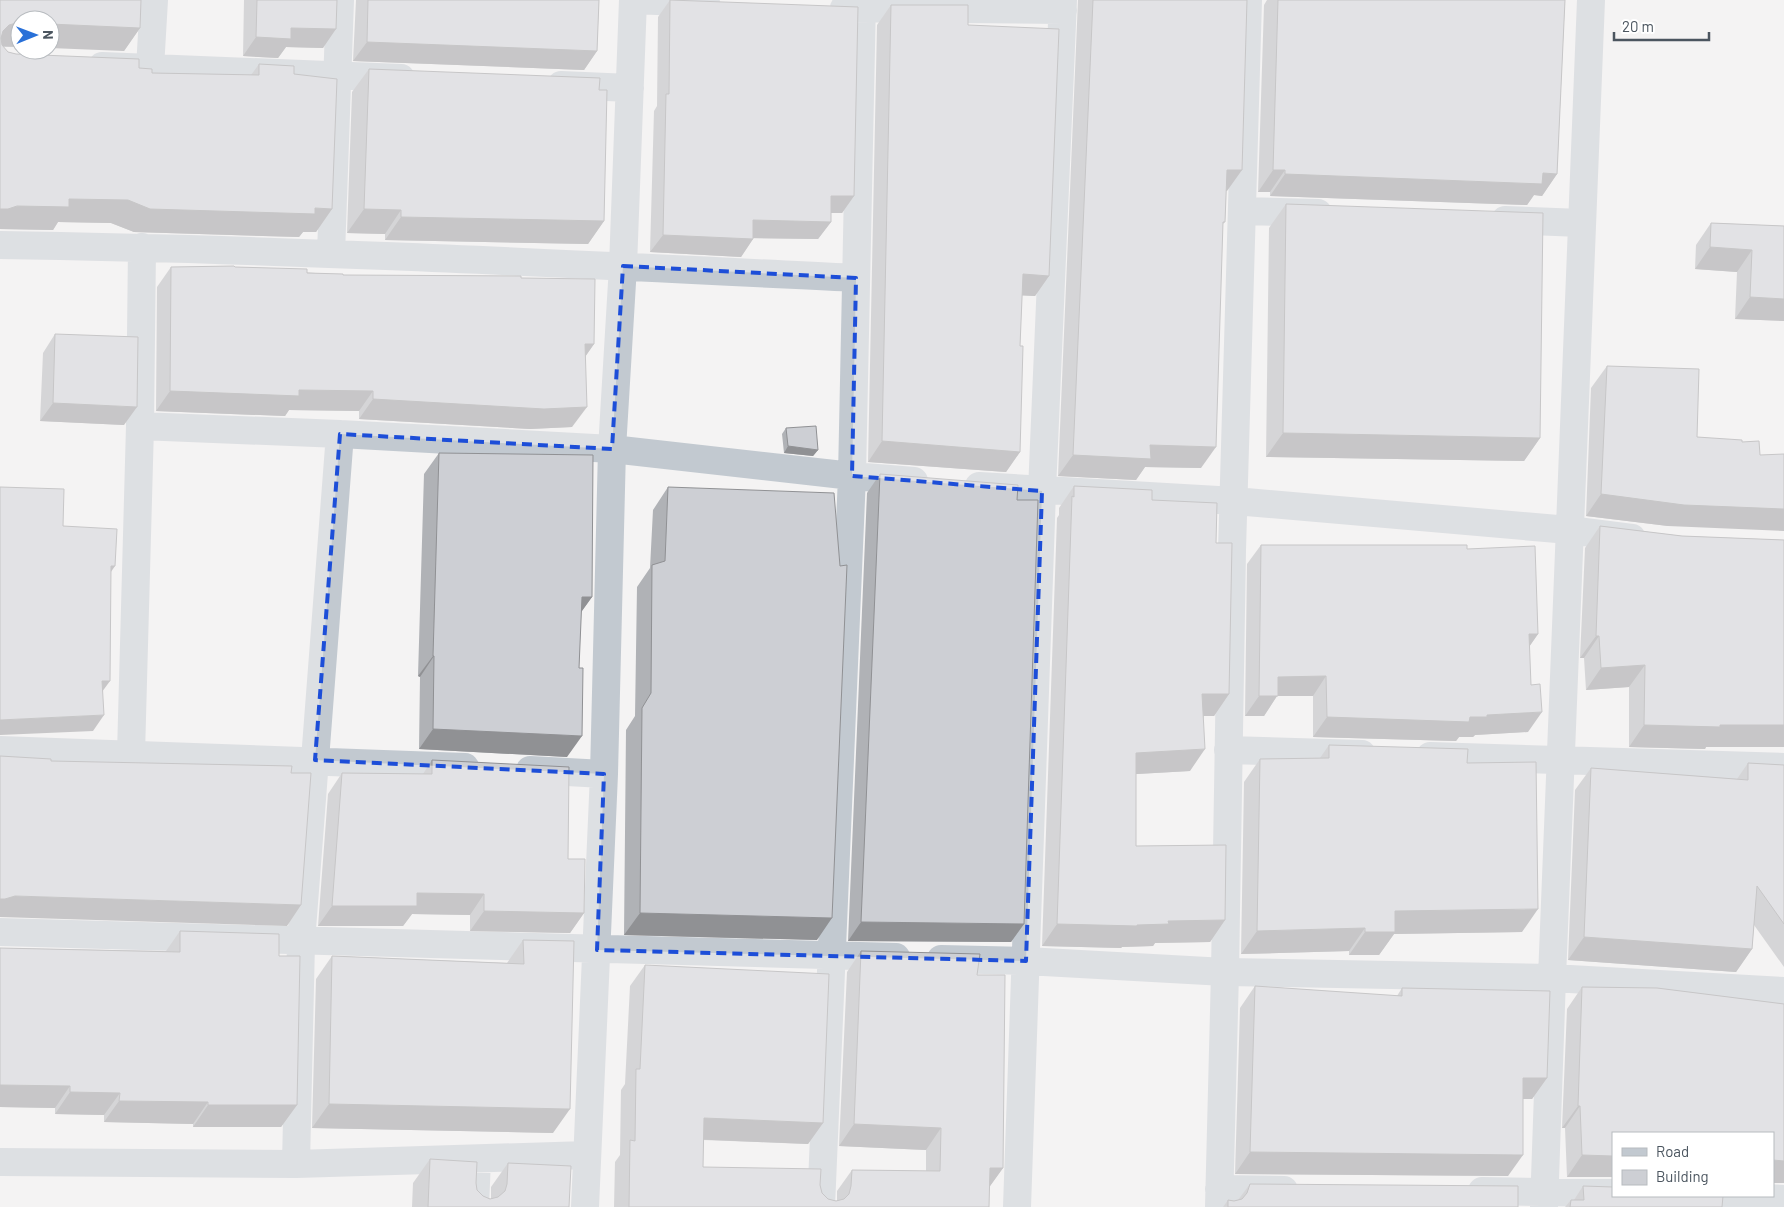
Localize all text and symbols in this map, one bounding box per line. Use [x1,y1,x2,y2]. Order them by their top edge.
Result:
north arrow [10,10,60,60]
scale bar [1614,10,1709,42]
text: 20 m [1622,17,1654,35]
text: N [40,30,57,40]
legend [1612,1132,1774,1197]
text: Road [1656,1142,1689,1160]
text: Building [1656,1167,1709,1185]

